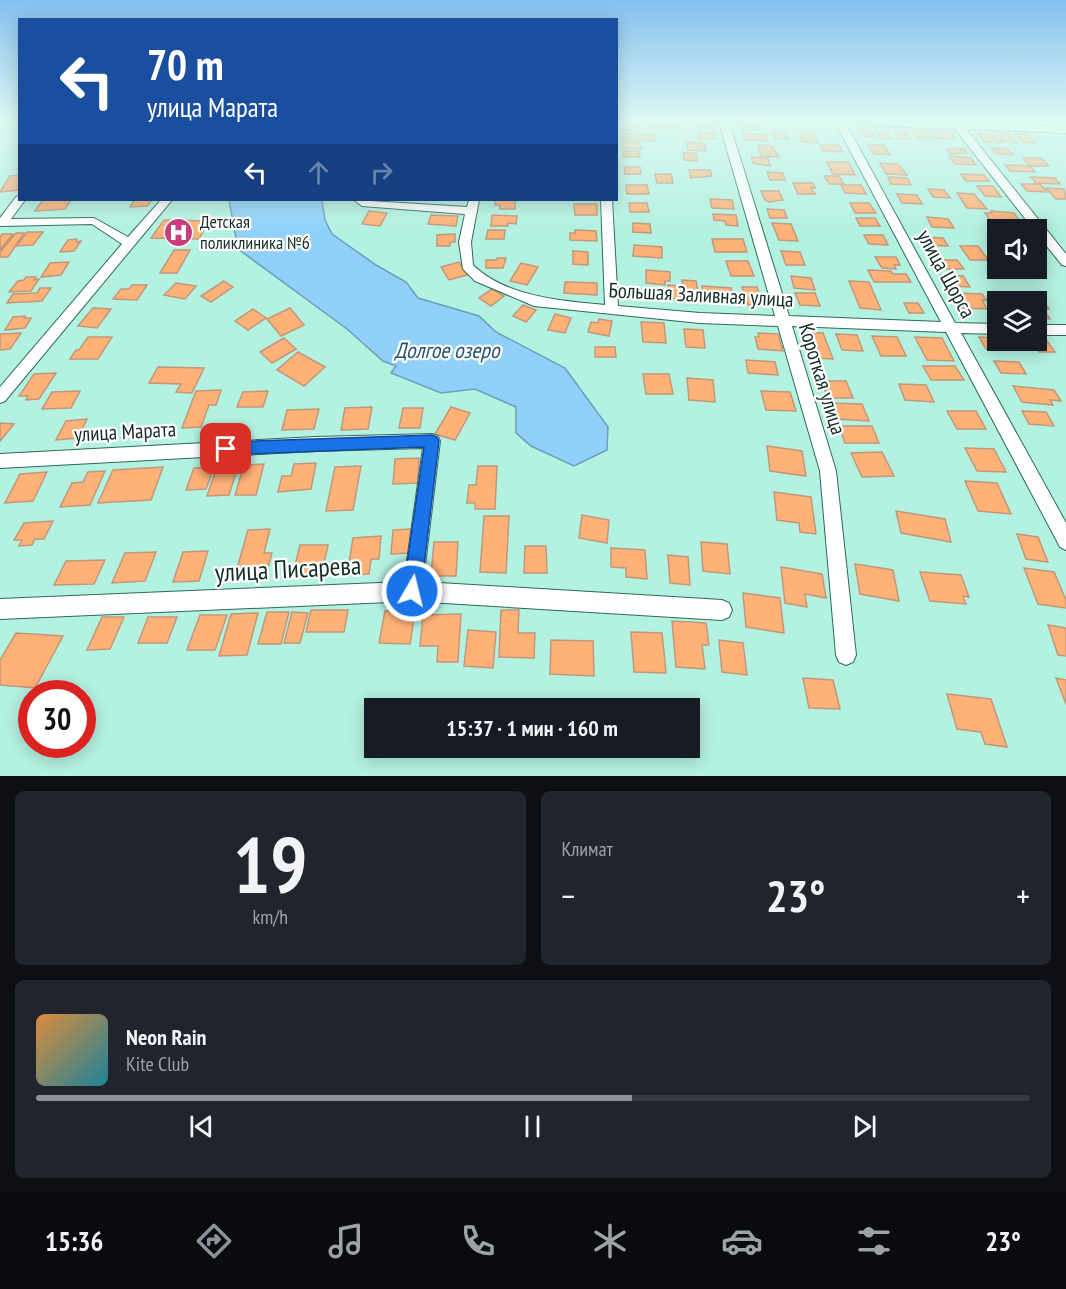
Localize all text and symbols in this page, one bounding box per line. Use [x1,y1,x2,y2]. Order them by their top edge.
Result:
text: 70 m [147,37,224,92]
icon: left [48,42,126,120]
text: улица Марата [147,90,278,124]
icon: left [239,156,272,189]
icon: ahead [302,156,335,189]
icon: right [365,156,398,189]
place label: Детская поликлиника №6 [200,210,310,254]
hospital icon: Детская поликлиника №6 [163,216,195,248]
map controls [987,219,1047,351]
button: sound [987,219,1047,279]
street label: улица Щорса [911,225,982,323]
street label: Большая Заливная улица [608,276,794,313]
button: layers [987,291,1047,351]
street label: Короткая улица [793,320,852,438]
water label: Долгое озеро [394,336,501,364]
street label: улица Марата [73,415,177,448]
pin [200,423,251,474]
icon: arrive [209,432,242,465]
street label: улица Писарева [214,548,362,589]
position arrow [380,559,444,623]
speed limit sign: 30 [18,680,96,758]
text: 15:37 · 1 мин · 160 m [446,714,618,742]
text: 19 [233,814,308,915]
text: Климат [562,836,613,862]
text: 23° [766,866,825,924]
text: − [562,874,575,917]
text: + [1016,874,1030,917]
text: km/h [253,904,288,930]
text: Neon Rain [126,1023,206,1051]
text: Kite Club [126,1051,189,1077]
icon: previous [185,1110,218,1143]
icon: pause [516,1110,549,1143]
icon: next [848,1110,881,1143]
icon: directions [193,1220,235,1262]
icon: music [325,1220,367,1262]
icon: phone [457,1220,499,1262]
icon: climate [589,1220,631,1262]
icon: car [721,1220,763,1262]
icon: filters [853,1220,895,1262]
text: 15:36 [45,1224,103,1258]
text: 23° [985,1224,1021,1258]

